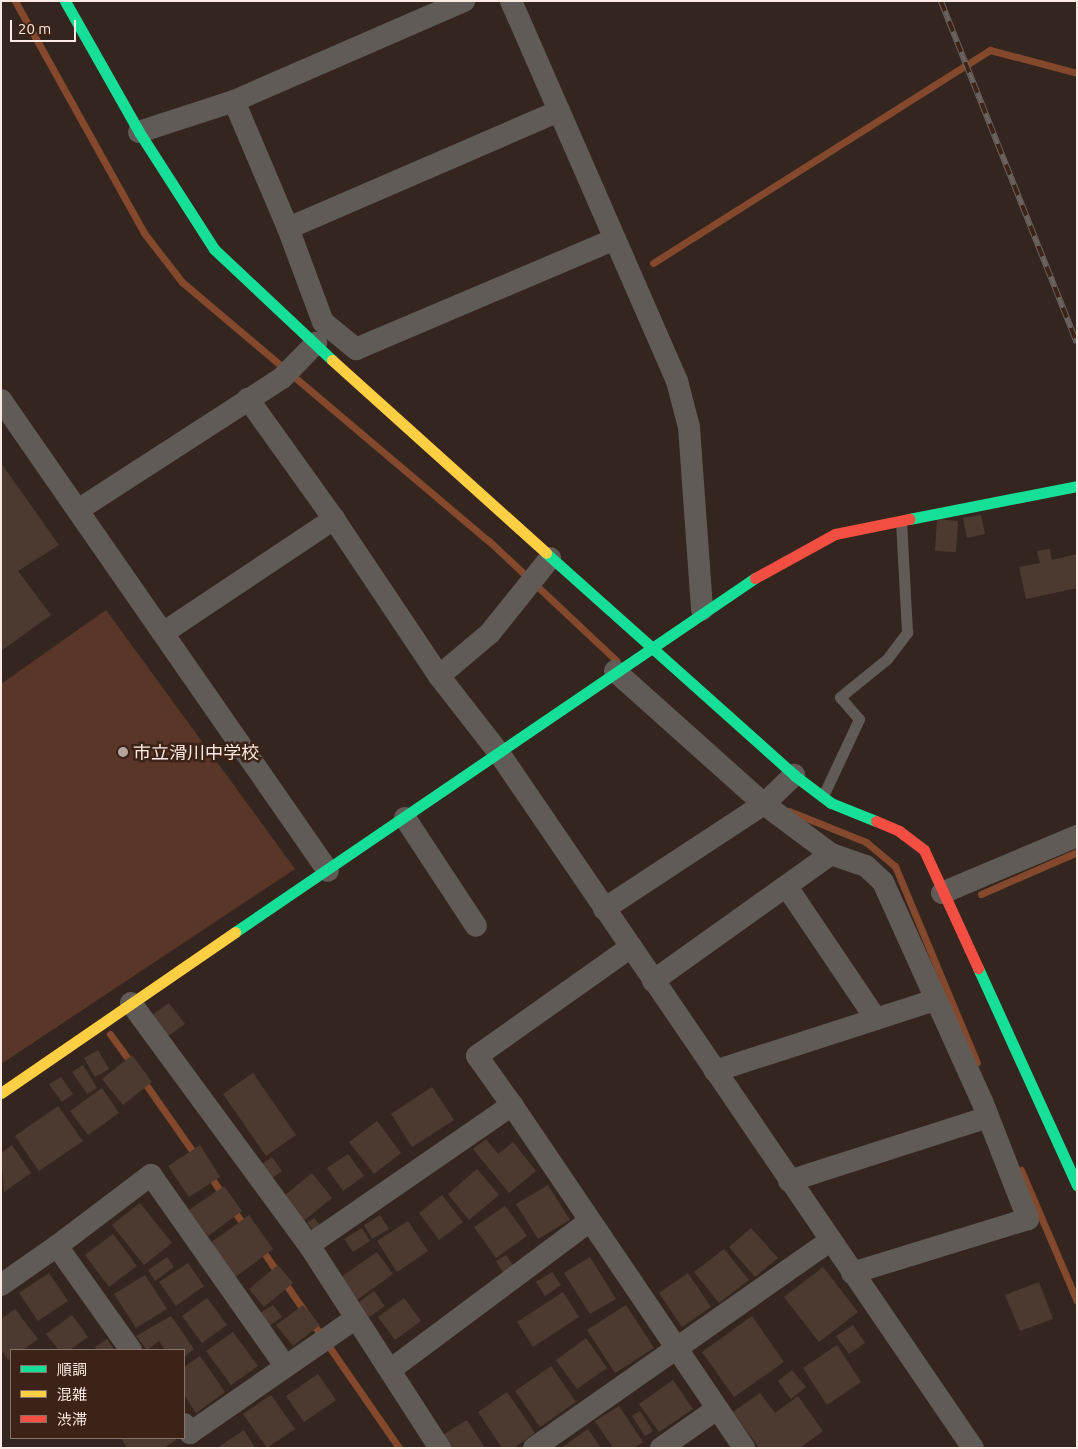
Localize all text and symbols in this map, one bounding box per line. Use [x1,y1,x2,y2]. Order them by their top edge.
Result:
scale bar [12,10,79,42]
text: 20 m [18,20,51,37]
place label: 市立滑川中学校 [133,741,259,763]
marker: 市立滑川中学校 [117,746,129,758]
legend [10,1349,185,1439]
text: 順調 [57,1361,87,1378]
text: 混雑 [57,1386,87,1403]
text: 渋滞 [57,1411,87,1428]

